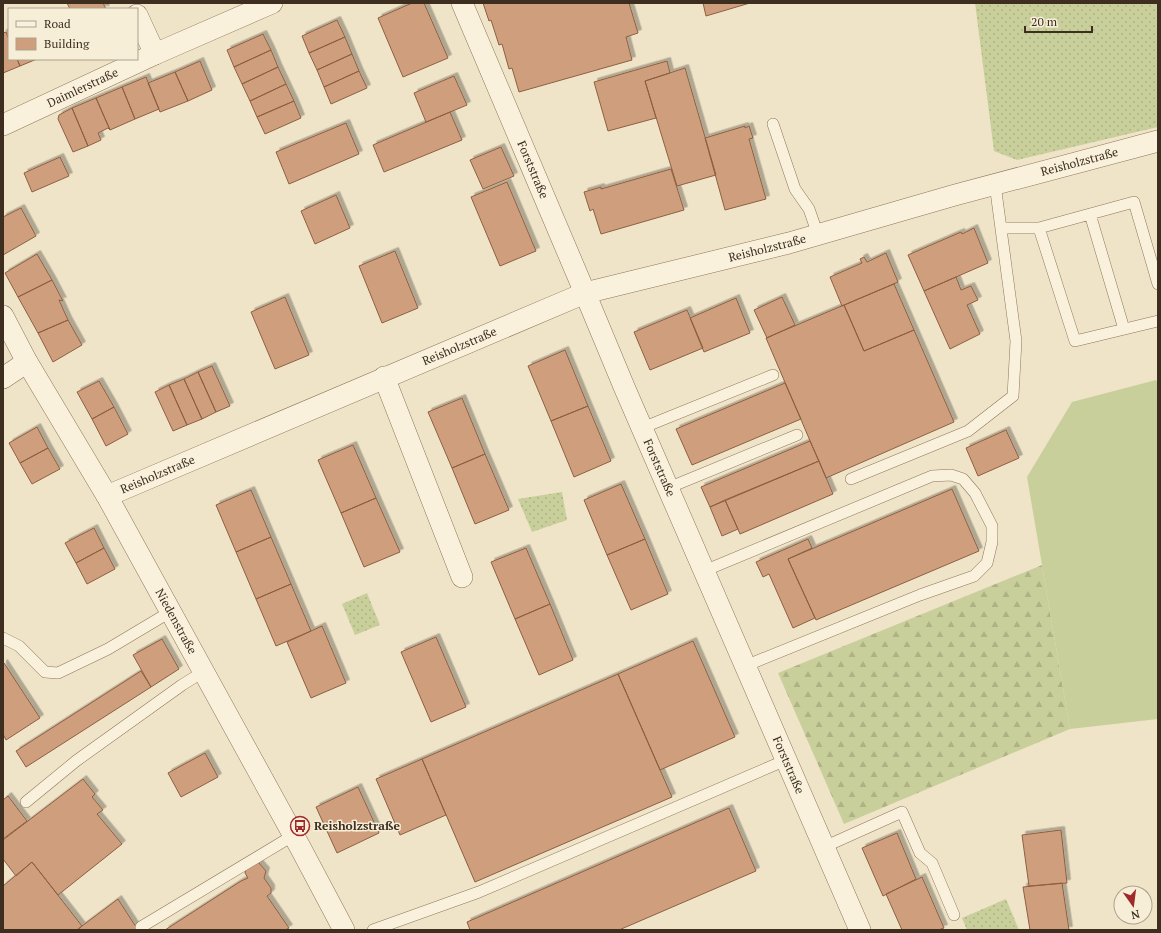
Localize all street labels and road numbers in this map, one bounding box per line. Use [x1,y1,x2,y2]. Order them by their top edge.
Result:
street label: Daimlerstraße [45,64,121,110]
street label: Forststraße [514,138,552,201]
street label: Reisholzstraße [1039,144,1120,179]
street label: Reisholzstraße [727,230,808,265]
street label: Reisholzstraße [420,323,499,368]
street label: Forststraße [641,436,679,499]
street label: Reisholzstraße [118,452,197,496]
street label: Niedenstraße [152,586,200,656]
street label: Forststraße [770,734,808,796]

